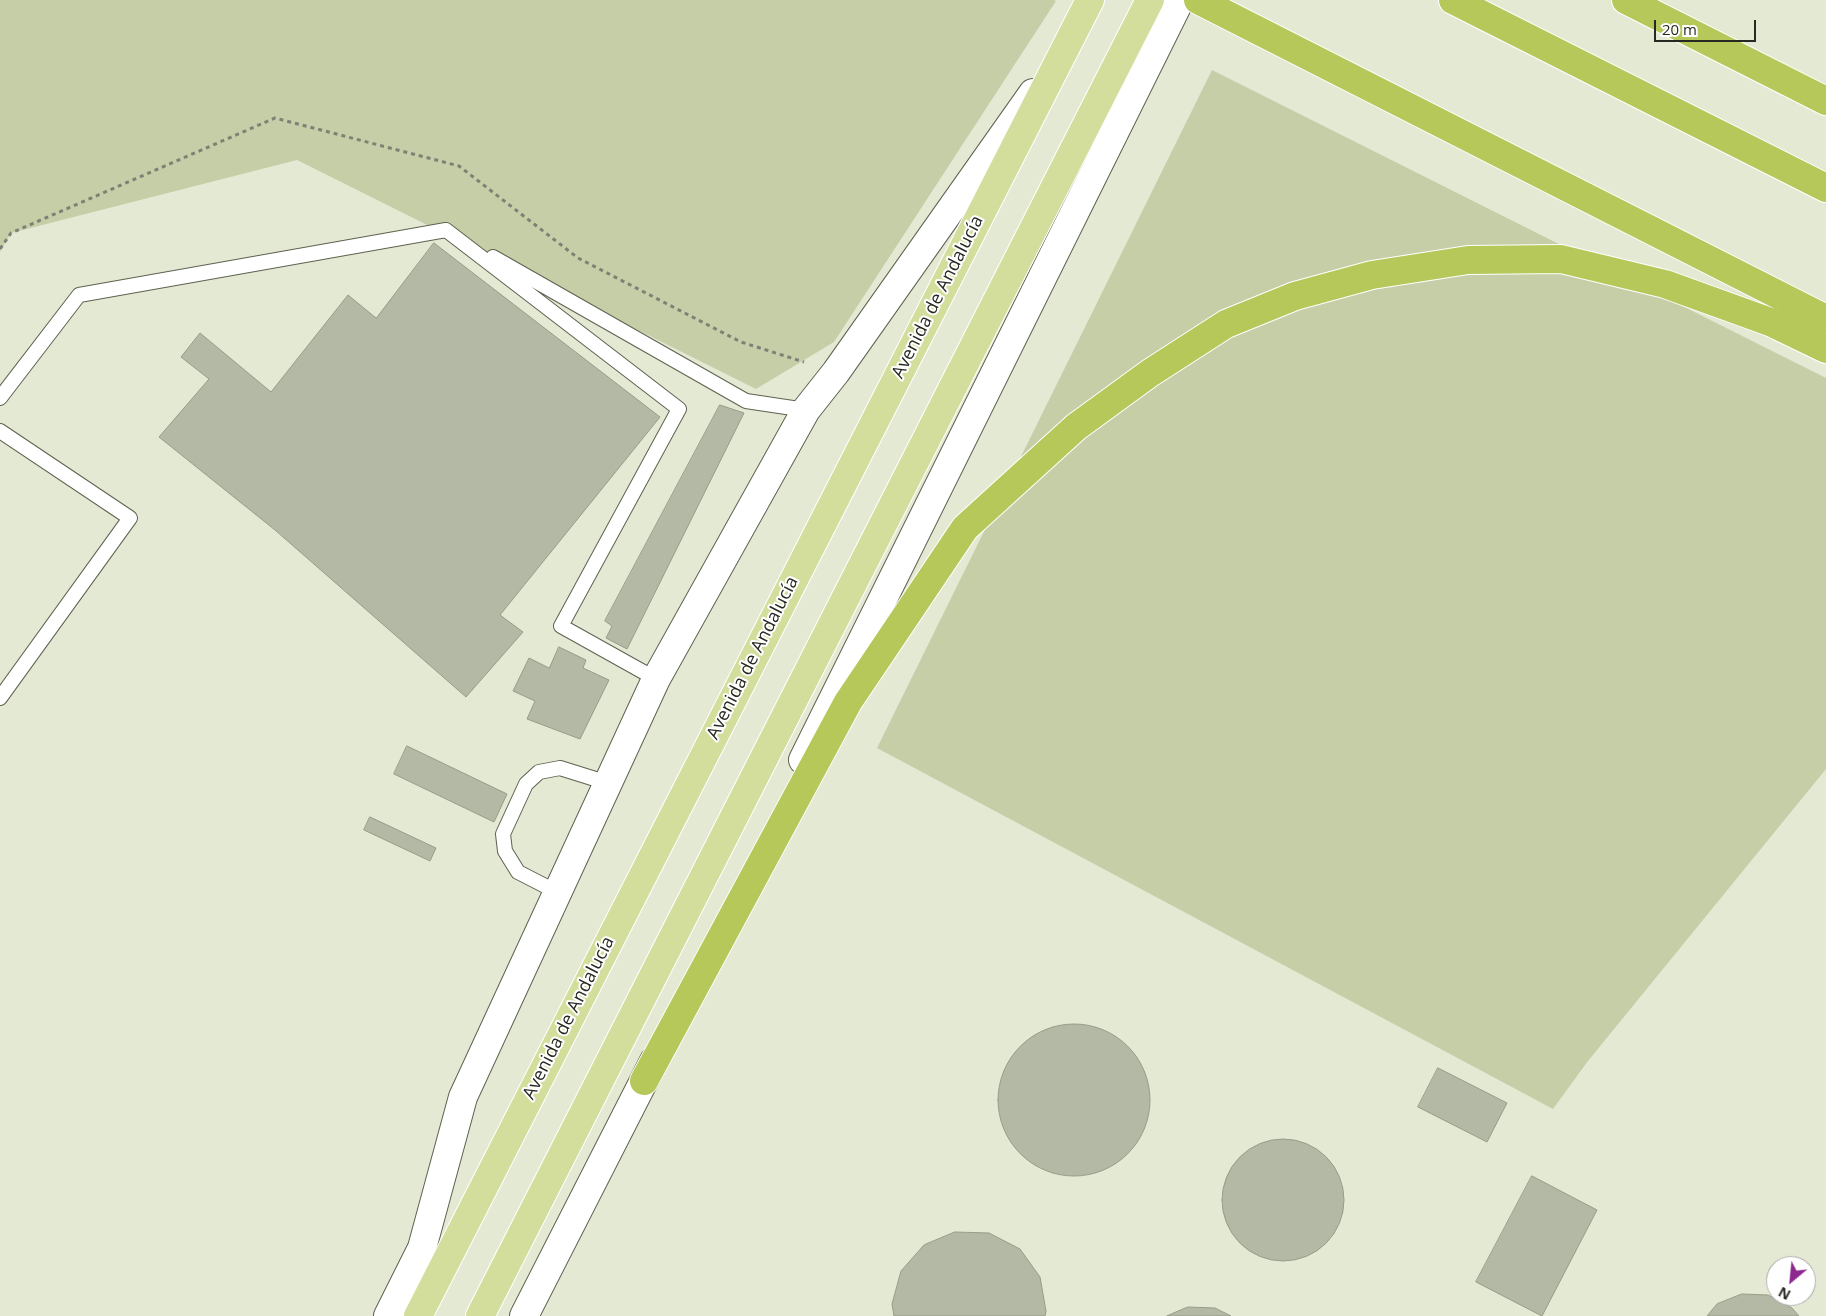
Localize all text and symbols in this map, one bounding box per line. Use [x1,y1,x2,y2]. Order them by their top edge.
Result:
scale bar [1656,10,1758,42]
text: 20 m [1662,19,1697,39]
street label: Avenida de Andalucía [888,212,988,382]
street label: Avenida de Andalucía [703,573,803,743]
street label: Avenida de Andalucía [519,933,619,1103]
north arrow [1766,1256,1816,1306]
text: N [1775,1283,1794,1305]

